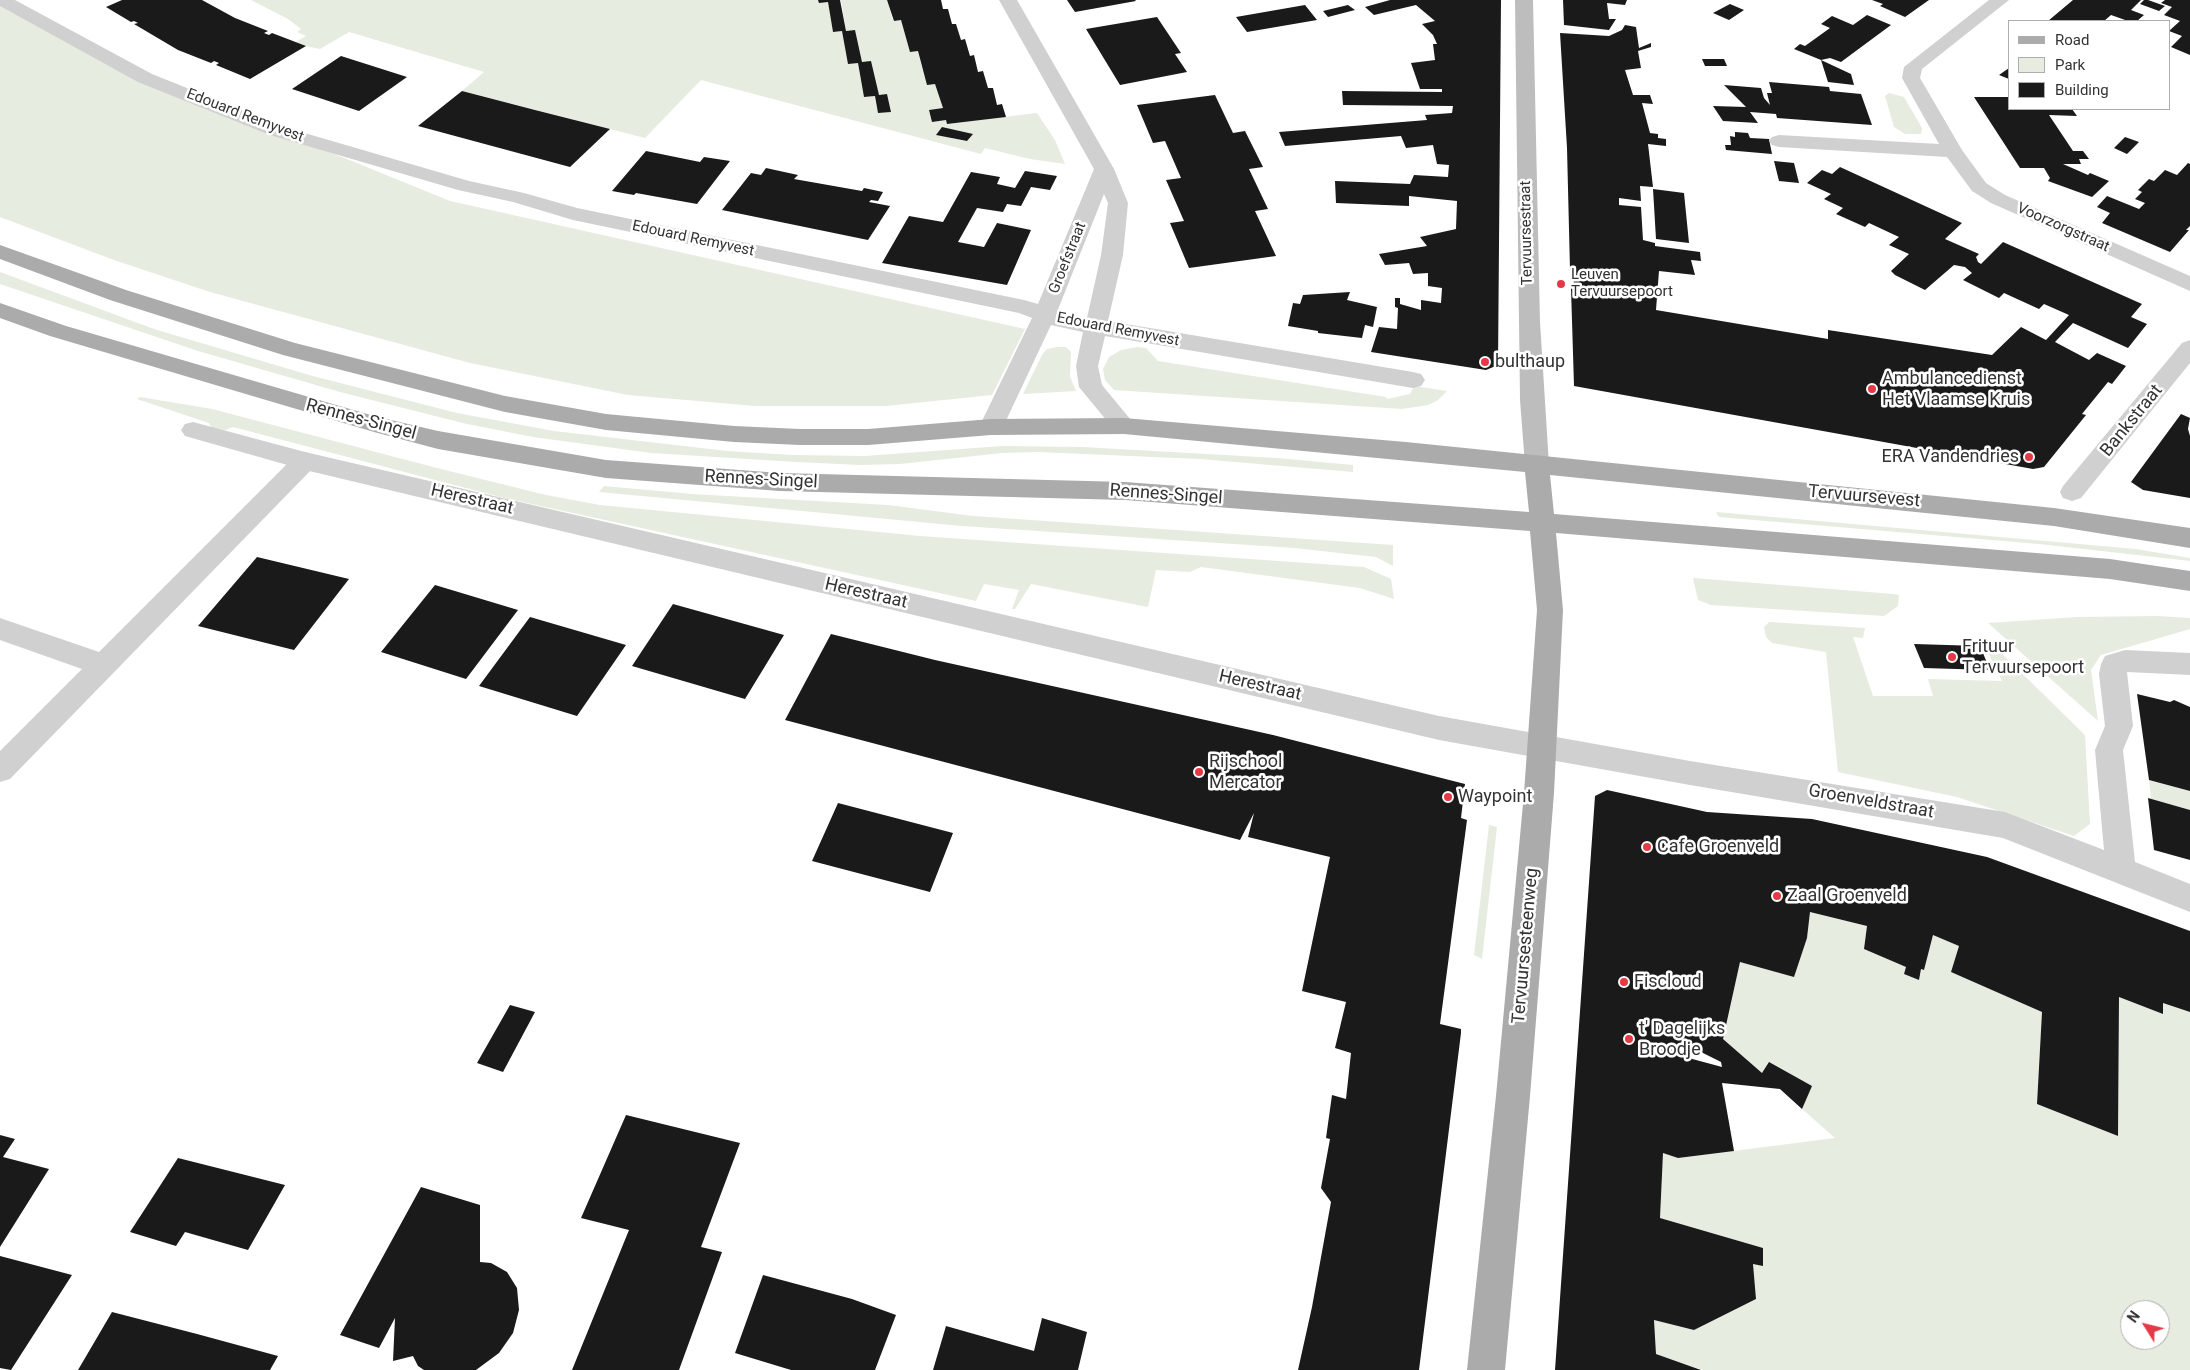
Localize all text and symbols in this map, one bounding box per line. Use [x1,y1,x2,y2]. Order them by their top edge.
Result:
legend [2008,20,2170,110]
text: Road [2055,31,2089,49]
text: Park [2055,56,2085,74]
text: Building [2055,81,2109,99]
street label: Edouard Remyvest [184,85,306,147]
street label: Tervuursestraat [1517,181,1537,285]
street label: Voorzorgstraat [2014,200,2112,256]
street label: Edouard Remyvest [630,217,756,261]
street label: Groefstraat [1046,220,1090,296]
place label: Leuven Tervuursepoort [1571,266,1673,301]
marker: Leuven Tervuursepoort [1555,278,1567,290]
street label: Edouard Remyvest [1055,309,1181,351]
place label: bulthaup [1495,351,1565,373]
marker: bulthaup [1479,356,1491,368]
place label: Ambulancedienst Het Vlaamse Kruis [1882,368,2030,410]
street label: Bankstraat [2096,381,2168,461]
marker: Ambulancedienst Het Vlaamse Kruis [1866,383,1878,395]
street label: Rennes-Singel [303,395,419,445]
place label: ERA Vandendries [1882,446,2019,468]
marker: ERA Vandendries [2023,451,2035,463]
street label: Rennes-Singel [704,466,818,494]
street label: Herestraat [429,480,515,520]
street label: Rennes-Singel [1109,480,1223,510]
street label: Tervuursevest [1807,481,1921,513]
street label: Herestraat [823,574,909,614]
place label: Frituur Tervuursepoort [1962,636,2084,679]
marker: Frituur Tervuursepoort [1946,651,1958,663]
street label: Herestraat [1217,666,1303,706]
place label: Rijschool Mercator [1209,751,1282,794]
marker: Rijschool Mercator [1193,766,1205,778]
street label: Groenveldstraat [1807,780,1935,824]
place label: Waypoint [1458,786,1532,808]
marker: Waypoint [1442,791,1454,803]
place label: Cafe Groenveld [1657,836,1779,858]
marker: Cafe Groenveld [1641,841,1653,853]
street label: Tervuursesteenweg [1508,867,1544,1025]
place label: Zaal Groenveld [1787,885,1907,907]
marker: Zaal Groenveld [1771,890,1783,902]
place label: Fiscloud [1634,971,1702,993]
marker: Fiscloud [1618,976,1630,988]
place label: t' Dagelijks Broodje [1639,1018,1725,1060]
marker: t' Dagelijks Broodje [1623,1033,1635,1045]
north arrow [2120,1300,2170,1350]
text: N [2124,1308,2143,1325]

